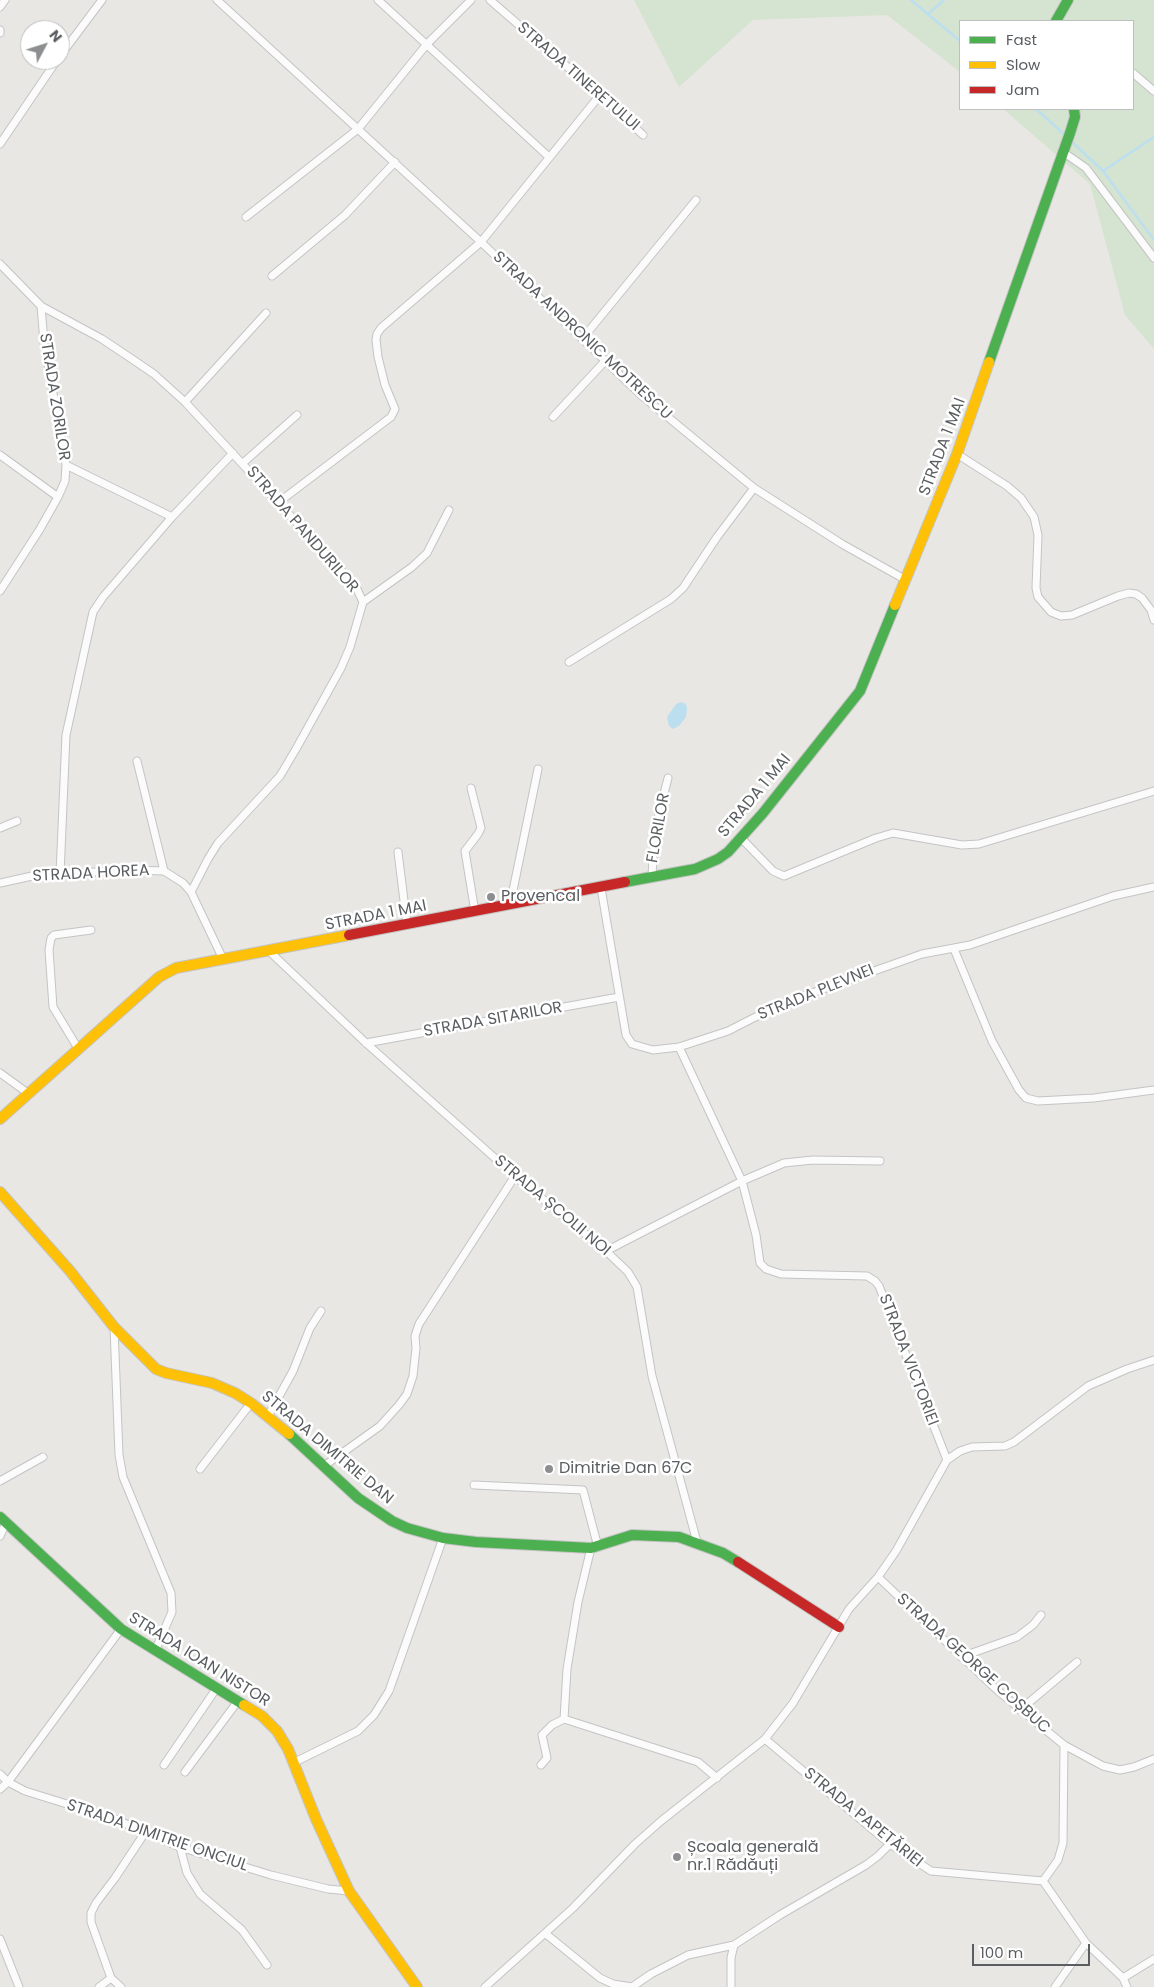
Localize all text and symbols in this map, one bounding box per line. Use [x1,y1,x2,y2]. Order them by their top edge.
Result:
street label: STRADA TINERETULUI [513,19,643,135]
north arrow [20,20,70,70]
legend [959,20,1134,110]
text: N [45,26,67,46]
text: Fast [1006,29,1037,50]
text: Slow [1006,54,1040,75]
text: Jam [1006,79,1040,100]
street label: STRADA ANDRONIC MOTRESCU [488,248,676,424]
street label: STRADA ZORILOR [34,332,74,462]
street label: STRADA 1 MAI [916,396,970,498]
street label: STRADA PANDURILOR [242,463,362,597]
street label: STRADA 1 MAI [715,750,795,842]
street label: FLORILOR [643,792,675,864]
street label: STRADA HOREA [32,861,150,887]
place label: Provencal [501,887,580,907]
marker: Provencal [485,891,497,903]
street label: STRADA 1 MAI [324,897,428,935]
street label: STRADA PLEVNEI [755,961,877,1025]
street label: STRADA SITARILOR [422,998,564,1042]
street label: STRADA ȘCOLII NOI [490,1152,614,1260]
street label: STRADA VICTORIEI [874,1292,942,1428]
street label: STRADA DIMITRIE DAN [257,1387,397,1509]
place label: Dimitrie Dan 67C [559,1459,692,1479]
marker: Dimitrie Dan 67C [543,1463,555,1475]
street label: STRADA GEORGE COȘBUC [892,1590,1054,1738]
street label: STRADA IOAN NISTOR [125,1609,273,1711]
street label: STRADA PAPETĂRIEI [800,1764,926,1872]
street label: STRADA DIMITRIE ONCIUL [64,1796,250,1876]
place label: Școala generală nr.1 Rădăuți [687,1838,819,1876]
marker: Școala generală nr.1 Rădăuți [671,1851,683,1863]
scale bar [974,1934,1092,1966]
text: 100 m [980,1942,1023,1963]

